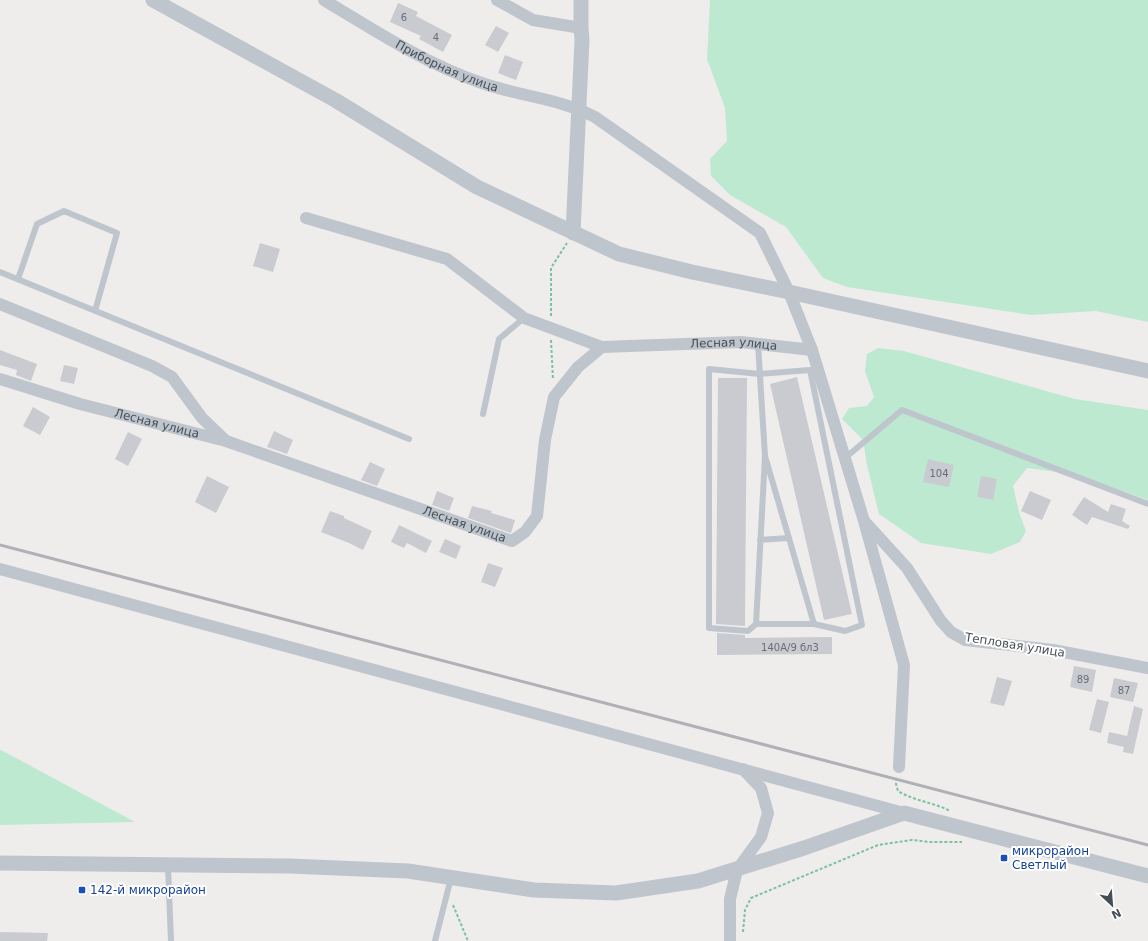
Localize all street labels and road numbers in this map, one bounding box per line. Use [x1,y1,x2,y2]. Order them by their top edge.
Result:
street label: Приборная улица [393,37,500,95]
street label: Лесная улица [690,335,778,353]
street label: Лесная улица [113,406,201,441]
street label: Лесная улица [421,503,508,545]
street label: Тепловая улица [963,630,1066,660]

